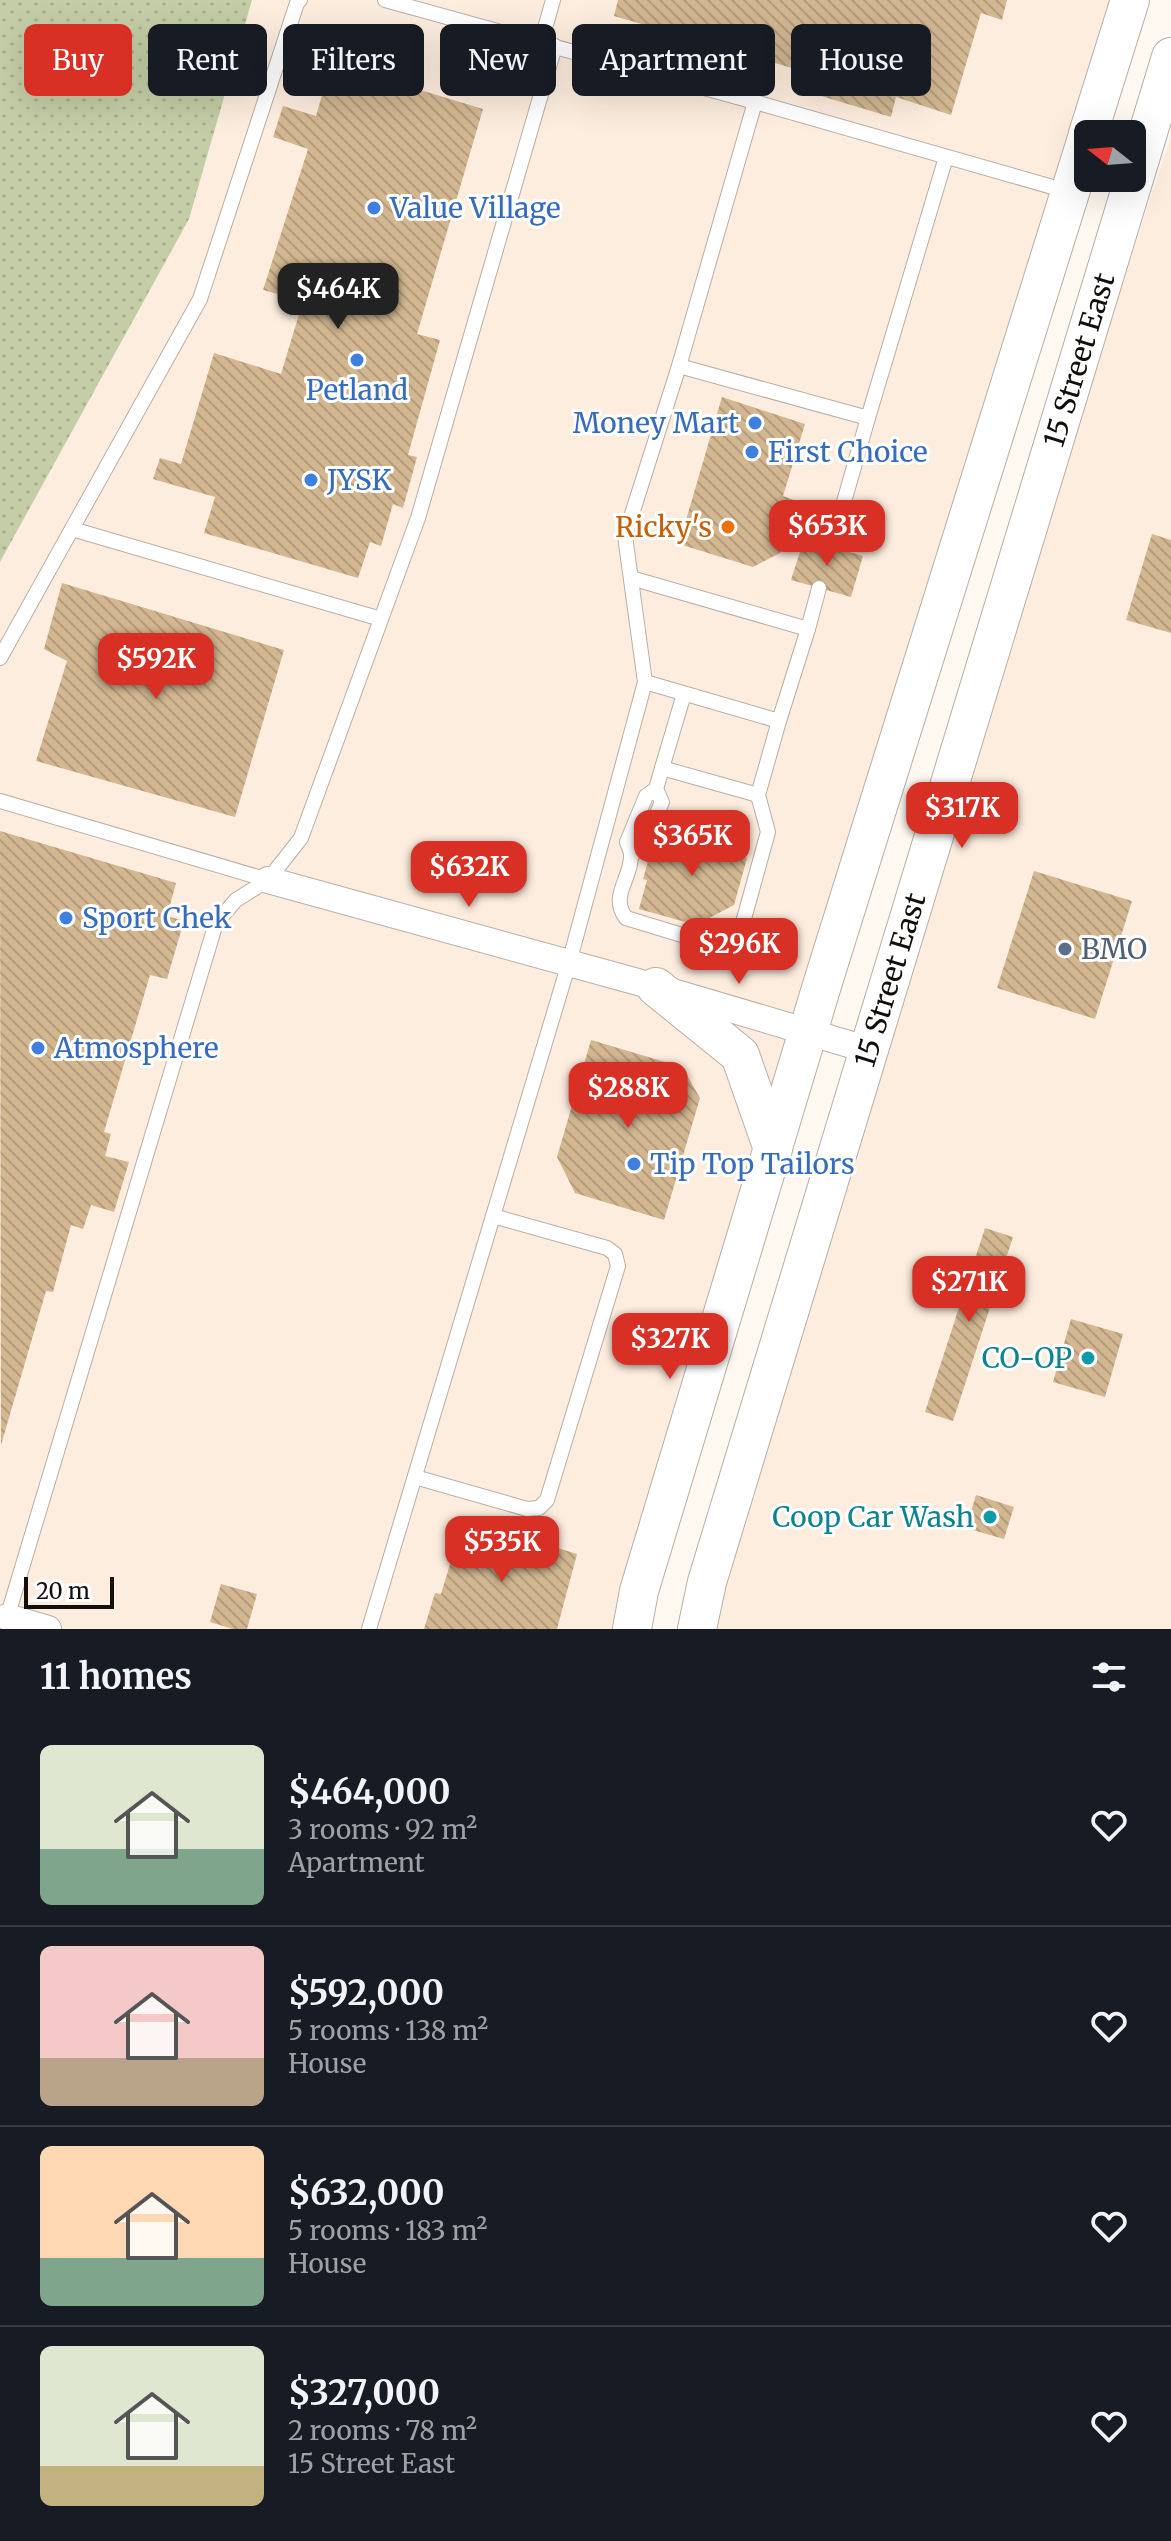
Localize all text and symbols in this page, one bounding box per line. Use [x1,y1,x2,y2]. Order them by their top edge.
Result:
chip: Buy [24,24,132,96]
chip: Rent [148,24,267,96]
chip: Filters [283,24,424,96]
chip: New [440,24,556,96]
chip: Apartment [572,24,775,96]
chip: House [791,24,931,96]
north arrow [1074,120,1146,192]
map controls [1074,120,1146,192]
place label: Value Village [389,190,561,226]
marker: Value Village [365,199,383,217]
pin: $464K [282,263,394,331]
street label: 15 Street East [1035,269,1123,451]
text: $464K [296,272,380,305]
marker: Petland [348,351,366,369]
place label: Petland [306,372,408,408]
place label: Money Mart [573,405,739,441]
marker: Money Mart [746,414,764,432]
place label: First Choice [768,434,928,470]
marker: First Choice [743,443,761,461]
place label: JYSK [326,462,392,498]
marker: JYSK [302,471,320,489]
pin: $653K [771,500,883,568]
place label: Ricky's [615,509,712,545]
text: $653K [787,509,867,542]
marker: Ricky's [719,518,737,536]
pin: $592K [100,633,212,701]
text: $592K [116,642,196,675]
pin: $317K [906,782,1018,850]
text: $317K [924,791,1000,824]
pin: $365K [636,810,748,878]
text: $365K [652,819,732,852]
pin: $632K [413,841,525,909]
text: $632K [429,850,509,883]
street label: 15 Street East [846,889,934,1071]
place label: Sport Chek [82,900,232,936]
marker: Sport Chek [57,909,75,927]
pin: $296K [683,918,795,986]
text: $296K [698,927,780,960]
place label: BMO [1081,931,1147,967]
marker: BMO [1056,940,1074,958]
place label: Atmosphere [53,1030,219,1066]
marker: Atmosphere [29,1039,47,1057]
pin: $288K [572,1062,684,1130]
text: $288K [587,1071,669,1104]
place label: Tip Top Tailors [650,1146,855,1182]
marker: Tip Top Tailors [625,1155,643,1173]
pin: $271K [913,1256,1025,1324]
text: $271K [930,1265,1008,1298]
pin: $327K [614,1313,726,1381]
text: $327K [630,1322,710,1355]
place label: CO-OP [982,1340,1072,1376]
marker: CO-OP [1079,1349,1097,1367]
place label: Coop Car Wash [772,1499,974,1535]
marker: Coop Car Wash [981,1508,999,1526]
pin: $535K [446,1516,558,1584]
text: $535K [463,1525,541,1558]
scale bar [24,1573,114,1609]
text: 20 m [36,1577,90,1605]
icon: filters [1087,1655,1131,1699]
text: 11 homes [40,1656,192,1698]
text: $464,000 [288,1771,451,1813]
icon: home [104,1777,200,1873]
icon: heart [1087,1803,1131,1847]
text: 3 rooms · 92 m² [288,1813,477,1846]
text: Apartment [288,1846,425,1879]
text: $592,000 [288,1972,444,2014]
icon: home [104,1978,200,2074]
icon: heart [1087,2004,1131,2048]
text: 5 rooms · 138 m² [288,2014,488,2047]
text: House [288,2047,366,2080]
text: $632,000 [288,2172,445,2214]
icon: home [104,2178,200,2274]
icon: heart [1087,2204,1131,2248]
text: 5 rooms · 183 m² [288,2214,487,2247]
text: House [288,2247,366,2280]
text: $327,000 [288,2372,440,2414]
icon: home [104,2378,200,2474]
icon: heart [1087,2404,1131,2448]
text: 2 rooms · 78 m² [288,2414,477,2447]
text: 15 Street East [288,2447,455,2480]

